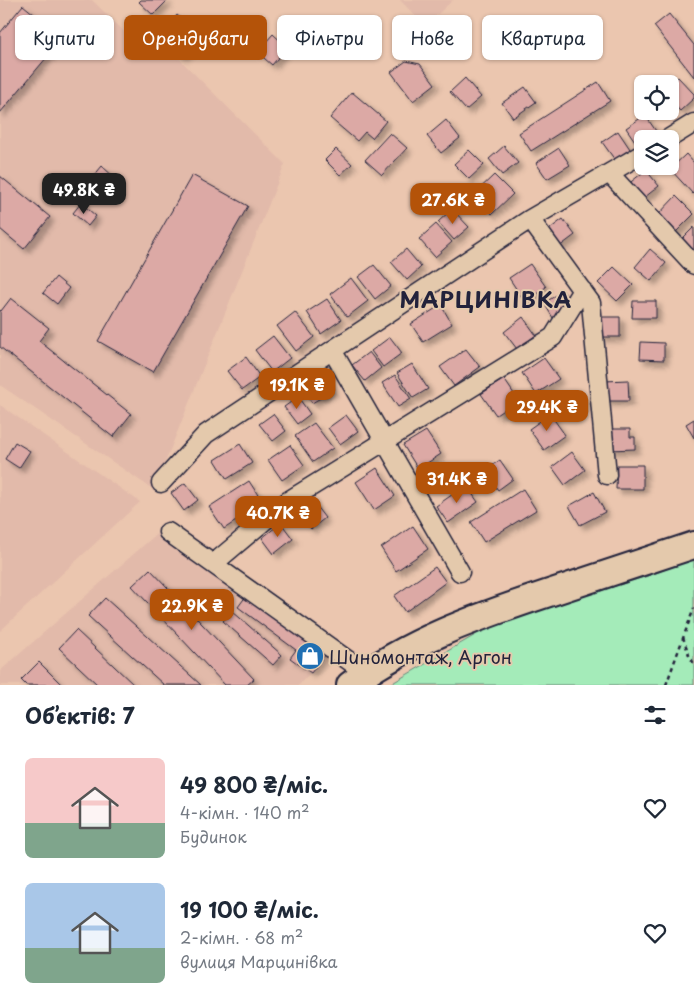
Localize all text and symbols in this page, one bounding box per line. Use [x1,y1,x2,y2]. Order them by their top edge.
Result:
chip: Купити [15,15,114,60]
chip: Орендувати [124,15,267,60]
chip: Фільтри [277,15,382,60]
chip: Нове [392,15,472,60]
chip: Квартира [482,15,603,60]
map controls [634,75,679,175]
button: locate [634,75,679,120]
button: layers [634,130,679,175]
pin: 49.8K ₴ [38,172,130,215]
text: 49.8K ₴ [53,177,115,201]
pin: 27.6K ₴ [407,182,499,225]
text: 27.6K ₴ [421,187,485,211]
district label: МАРЦИНІВКА [400,282,572,315]
pin: 19.1K ₴ [251,368,343,410]
text: 19.1K ₴ [269,372,325,396]
pin: 29.4K ₴ [501,390,593,432]
text: 29.4K ₴ [516,394,578,418]
pin: 31.4K ₴ [411,462,503,504]
text: 31.4K ₴ [427,466,487,490]
pin: 40.7K ₴ [232,496,324,538]
text: 40.7K ₴ [246,500,310,524]
pin: 22.9K ₴ [146,588,238,631]
text: 22.9K ₴ [161,593,223,617]
shop icon: Шиномонтаж, Аргон [295,641,325,671]
place label: Шиномонтаж, Аргон [329,643,512,670]
text: Об’єктів: 7 [25,699,135,731]
icon: filters [641,701,669,729]
text: 49 800 ₴/міс. [180,768,328,800]
icon: home [65,778,125,838]
icon: heart [641,794,669,822]
text: 4-кімн. · 140 m² [180,800,309,824]
text: Будинок [180,824,247,848]
text: 19 100 ₴/міс. [180,893,319,925]
icon: home [65,903,125,963]
icon: heart [641,919,669,947]
text: 2-кімн. · 68 m² [180,925,303,949]
text: вулиця Марцинівка [180,949,338,973]

